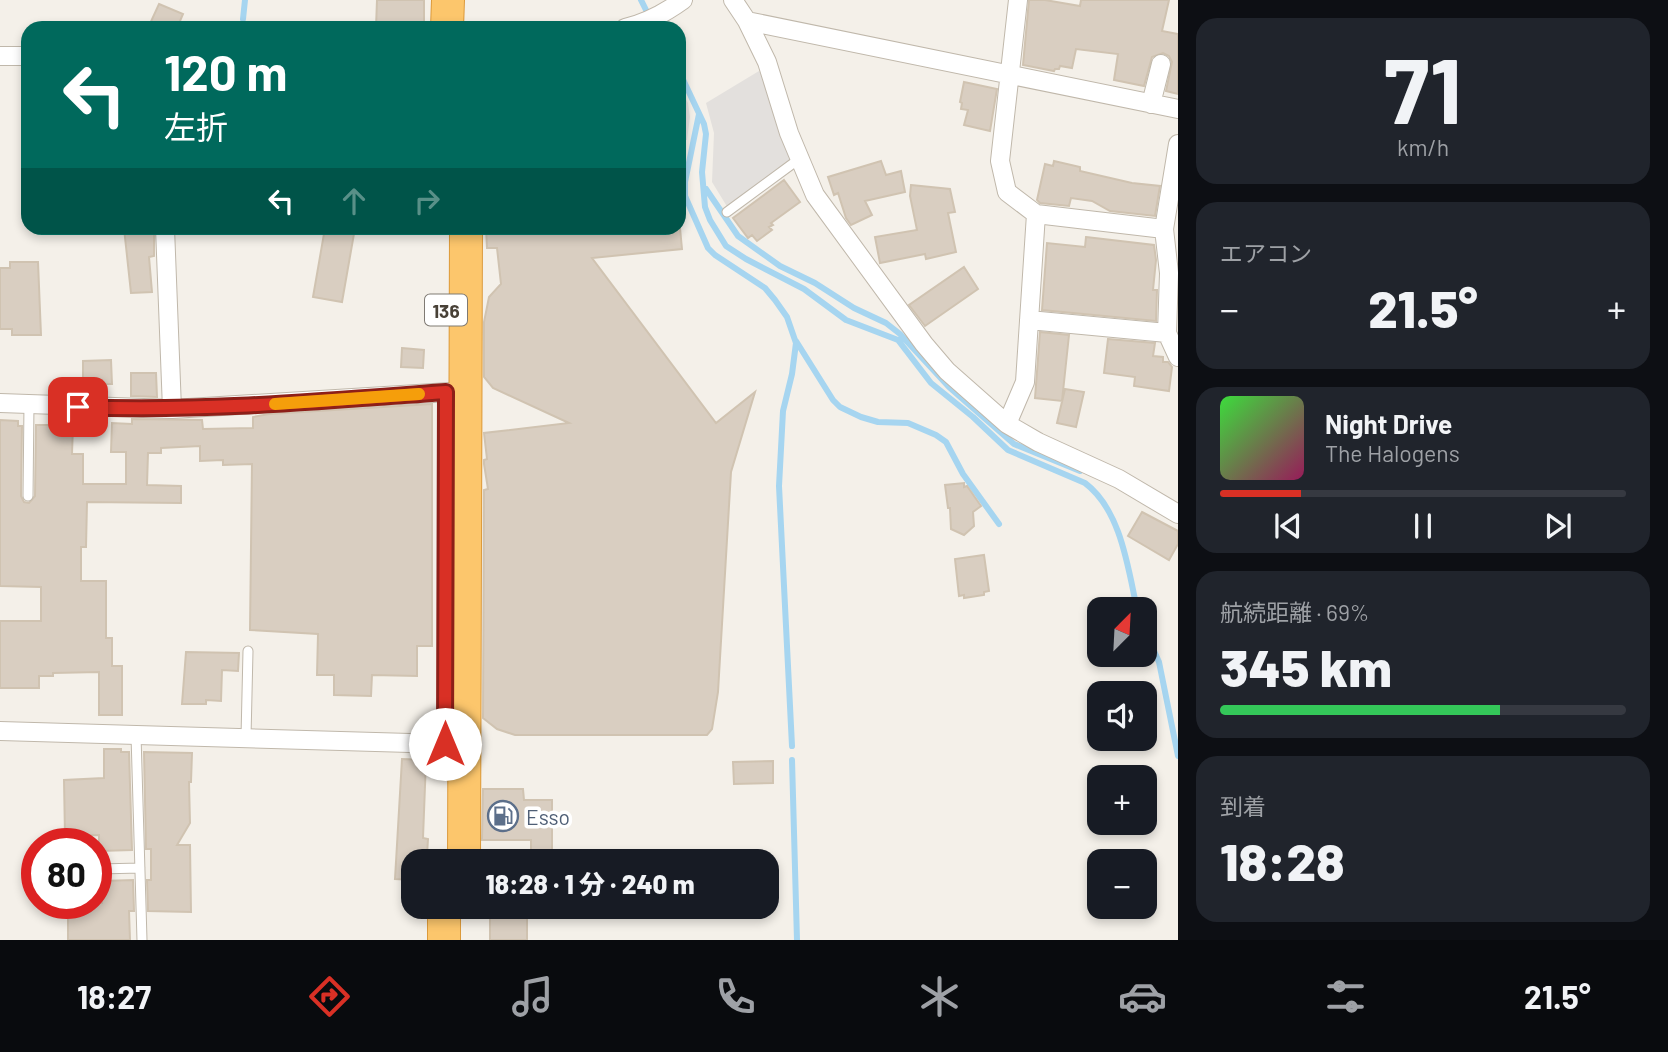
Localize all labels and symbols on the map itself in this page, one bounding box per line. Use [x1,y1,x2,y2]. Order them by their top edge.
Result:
road number: 136 [425,294,467,326]
pin [48,377,108,437]
north arrow [1087,597,1157,667]
position arrow [408,707,482,781]
fuel station icon: Esso [486,799,520,833]
place label: Esso [526,804,570,829]
speed limit sign: 80 [21,828,112,919]

